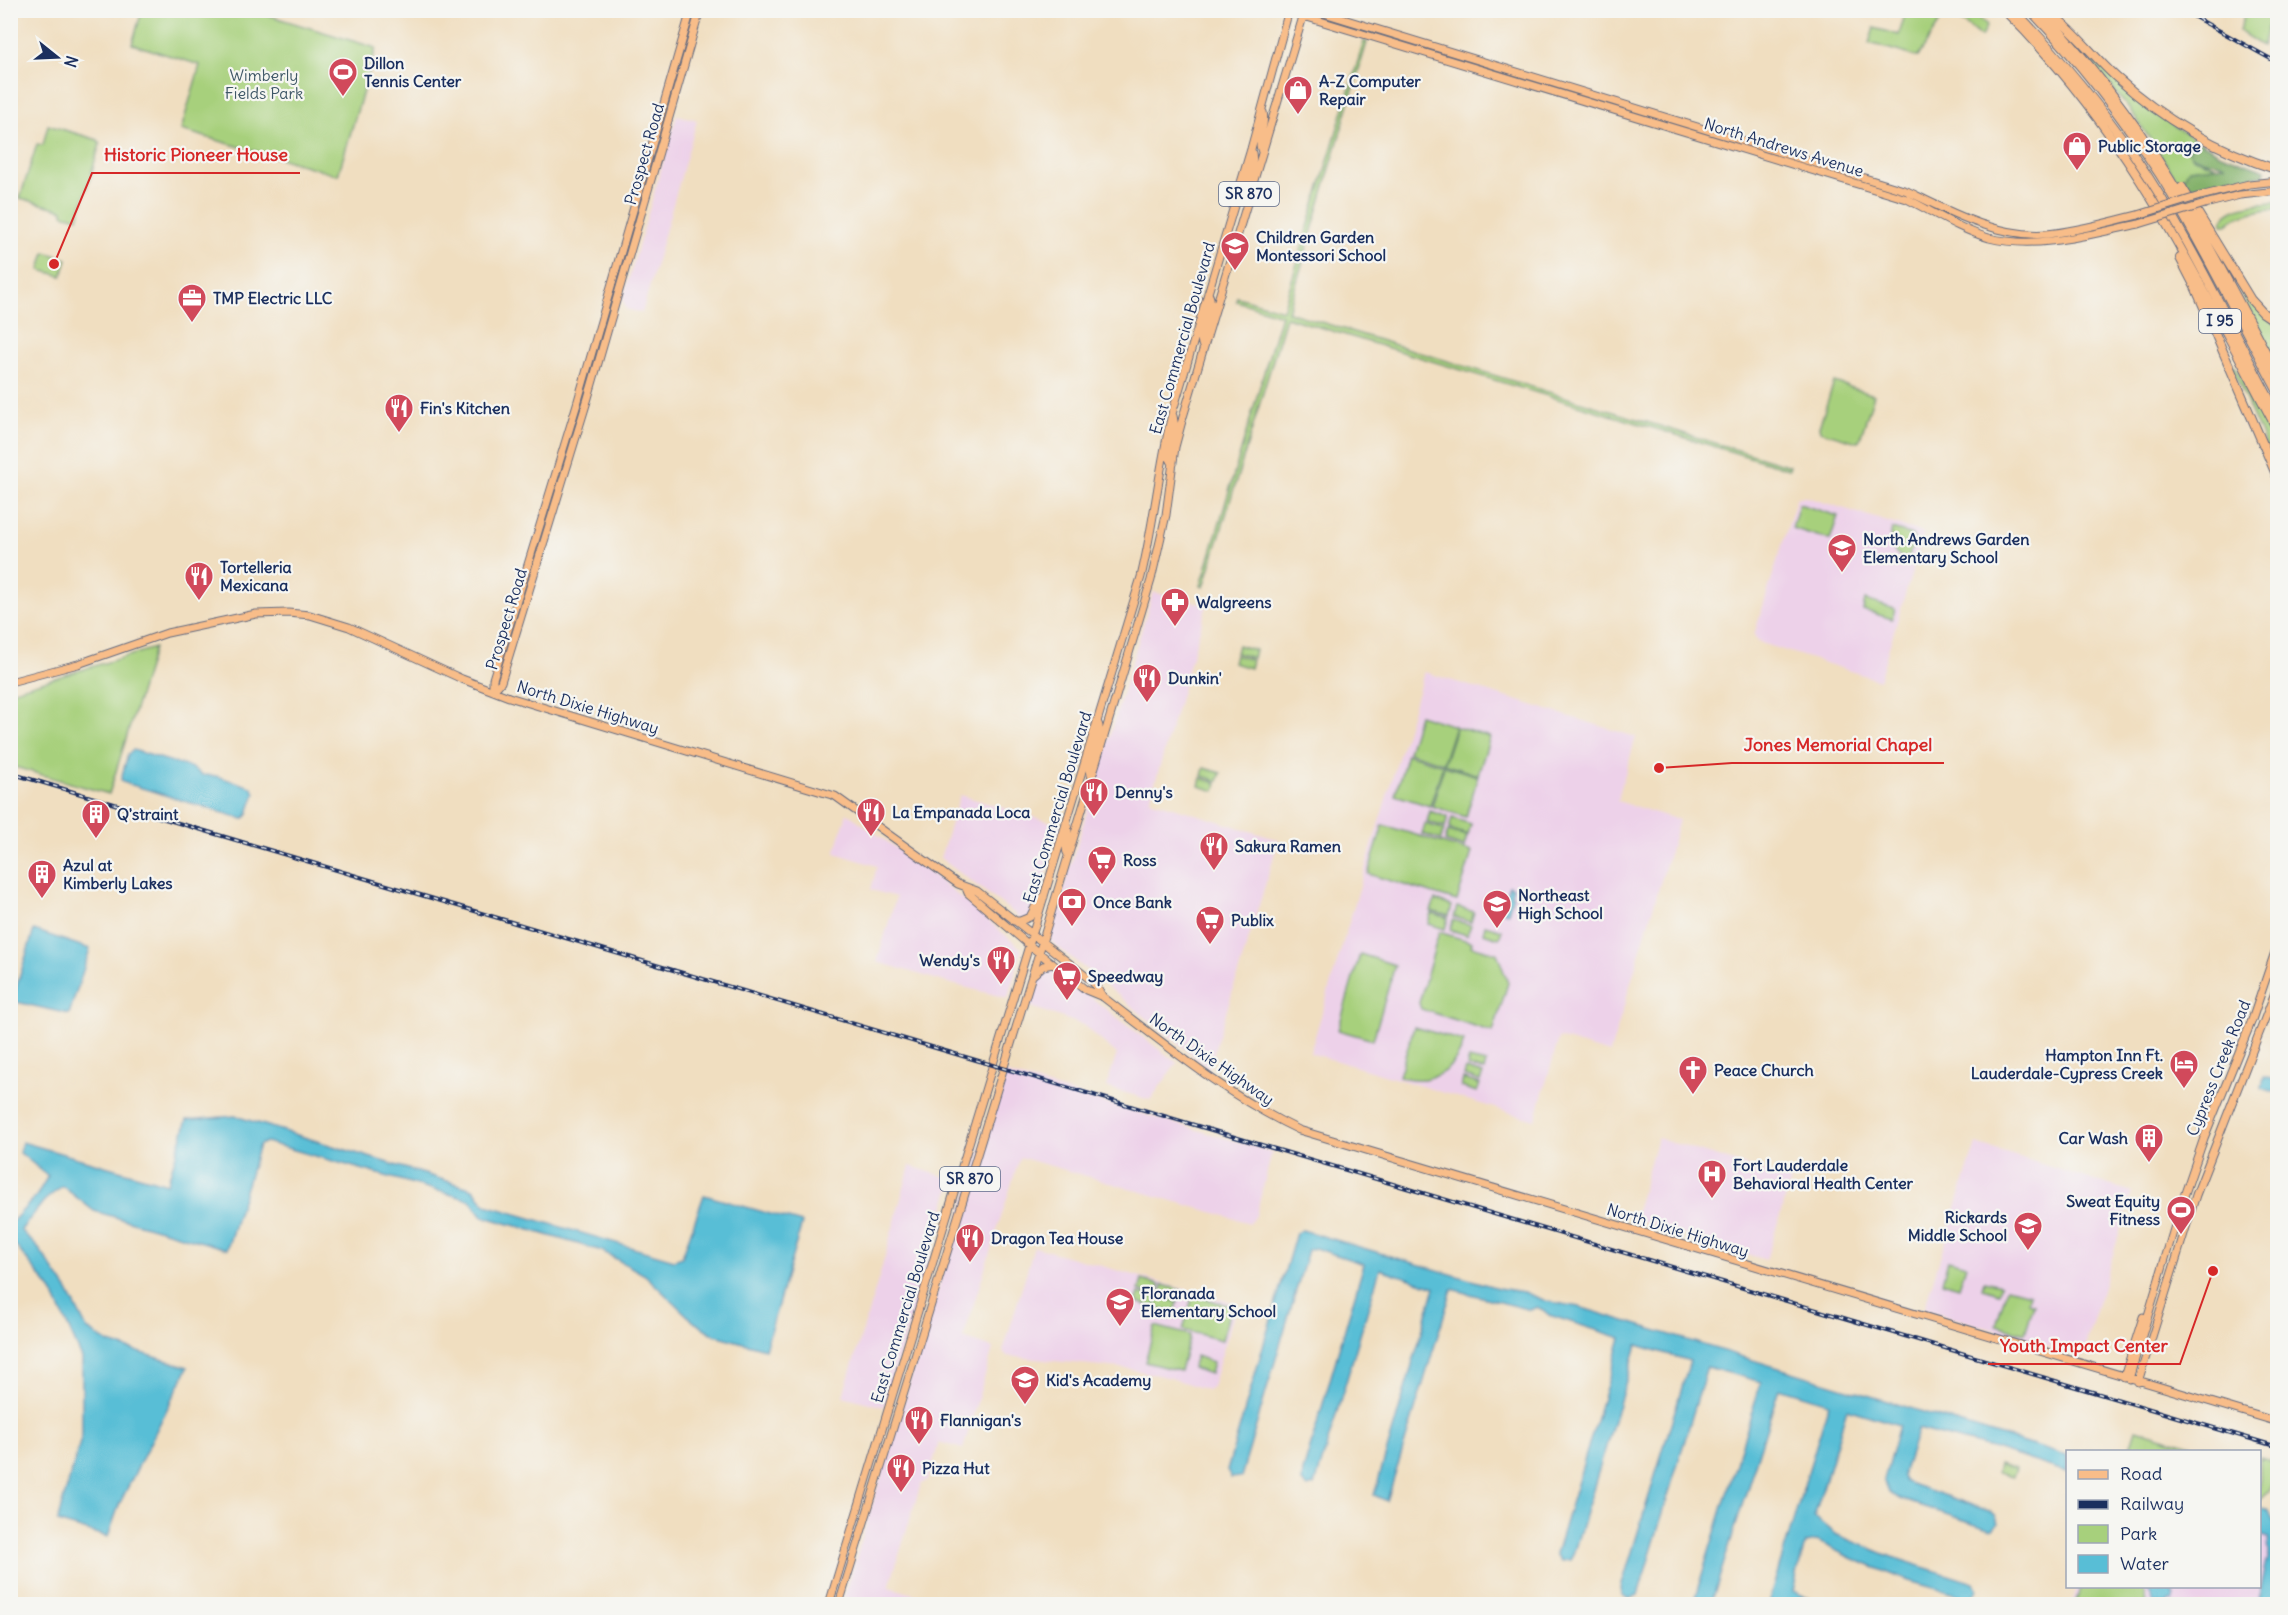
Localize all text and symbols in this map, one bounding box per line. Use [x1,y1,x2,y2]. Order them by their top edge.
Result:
north arrow [27,27,87,87]
text: N [60,53,82,70]
place label: Dillon Tennis Center [364,53,462,91]
sports icon: Dillon Tennis Center [327,56,359,98]
park label: Wimberly Fields Park [225,65,303,103]
place label: A-Z Computer Repair [1319,71,1421,110]
shop icon: A-Z Computer Repair [1282,74,1314,116]
street label: Prospect Road [620,101,668,207]
street label: North Andrews Avenue [1702,113,1866,181]
shop icon: Public Storage [2061,130,2093,172]
place label: Public Storage [2098,136,2201,157]
callout: Historic Pioneer House [92,137,300,173]
text: Historic Pioneer House [104,143,288,166]
road number: SR 870 [1219,182,1279,206]
place label: Children Garden Montessori School [1256,227,1386,265]
school or university icon: Children Garden Montessori School [1219,230,1251,272]
street label: East Commercial Boulevard [1145,240,1219,436]
office icon: TMP Electric LLC [176,282,208,324]
place label: TMP Electric LLC [213,288,333,308]
road number: I 95 [2199,309,2241,333]
restaurant icon: Fin's Kitchen [383,392,415,434]
place label: Fin's Kitchen [420,398,510,418]
place label: North Andrews Garden Elementary School [1863,529,2029,568]
school or university icon: North Andrews Garden Elementary School [1826,532,1858,574]
place label: Tortelleria Mexicana [220,557,292,595]
restaurant icon: Tortelleria Mexicana [183,560,215,602]
street label: Prospect Road [481,566,531,672]
pharmacy icon: Walgreens [1159,586,1191,628]
place label: Walgreens [1196,592,1272,613]
restaurant icon: Dunkin' [1131,662,1163,704]
place label: Dunkin' [1168,668,1222,688]
street label: North Dixie Highway [515,676,661,738]
street label: East Commercial Boulevard [1018,709,1096,905]
callout: Jones Memorial Chapel [1732,727,1944,763]
text: Jones Memorial Chapel [1744,733,1932,756]
restaurant icon: Denny's [1078,776,1110,818]
place label: Denny's [1115,782,1173,803]
restaurant icon: La Empanada Loca [855,796,887,838]
building icon: Q'straint [80,798,112,840]
place label: La Empanada Loca [892,802,1030,823]
place label: Q'straint [117,804,179,824]
restaurant icon: Sakura Ramen [1198,830,1230,872]
place label: Sakura Ramen [1235,836,1341,856]
supermarket icon: Ross [1086,844,1118,886]
place label: Ross [1123,850,1157,870]
place label: Azul at Kimberly Lakes [63,855,173,894]
building icon: Azul at Kimberly Lakes [26,858,58,900]
place label: Northeast High School [1518,885,1603,924]
bank icon: Once Bank [1056,886,1088,928]
school or university icon: Northeast High School [1481,888,1513,930]
place label: Once Bank [1093,892,1172,912]
supermarket icon: Publix [1194,904,1226,946]
place label: Publix [1231,910,1274,930]
restaurant icon: Wendy's [985,944,1017,986]
place label: Wendy's [919,950,980,971]
supermarket icon: Speedway [1051,960,1083,1002]
place label: Speedway [1088,966,1163,987]
street label: Cypress Creek Road [2182,997,2254,1139]
street label: North Dixie Highway [1146,1008,1278,1110]
place label: Hampton Inn Ft. Lauderdale-Cypress Creek [1971,1045,2163,1084]
hotel icon: Hampton Inn Ft. Lauderdale-Cypress Creek [2168,1048,2200,1090]
church icon: Peace Church [1677,1054,1709,1096]
place label: Peace Church [1714,1060,1814,1080]
building icon: Car Wash [2133,1122,2165,1164]
place label: Car Wash [2058,1128,2128,1148]
place label: Fort Lauderdale Behavioral Health Center [1733,1155,1914,1193]
hospital icon: Fort Lauderdale Behavioral Health Center [1696,1158,1728,1200]
road number: SR 870 [940,1167,1000,1191]
place label: Sweat Equity Fitness [2066,1191,2160,1229]
sports icon: Sweat Equity Fitness [2165,1194,2197,1236]
street label: North Dixie Highway [1605,1199,1751,1261]
place label: Rickards Middle School [1908,1207,2007,1245]
street label: East Commercial Boulevard [866,1209,944,1405]
school or university icon: Rickards Middle School [2012,1210,2044,1252]
restaurant icon: Dragon Tea House [954,1222,986,1264]
place label: Dragon Tea House [991,1228,1124,1249]
place label: Floranada Elementary School [1141,1283,1276,1322]
school or university icon: Floranada Elementary School [1104,1286,1136,1328]
callout: Youth Impact Center [1988,1328,2180,1364]
text: Youth Impact Center [1999,1334,2169,1357]
school or university icon: Kid's Academy [1009,1364,1041,1406]
place label: Kid's Academy [1046,1370,1151,1391]
restaurant icon: Flannigan's [903,1404,935,1446]
place label: Flannigan's [940,1410,1021,1431]
legend [2066,1450,2261,1588]
restaurant icon: Pizza Hut [885,1452,917,1494]
place label: Pizza Hut [922,1458,990,1478]
text: Road [2120,1462,2163,1485]
text: Railway [2120,1492,2184,1515]
text: Park [2120,1522,2157,1545]
text: Water [2120,1552,2170,1575]

